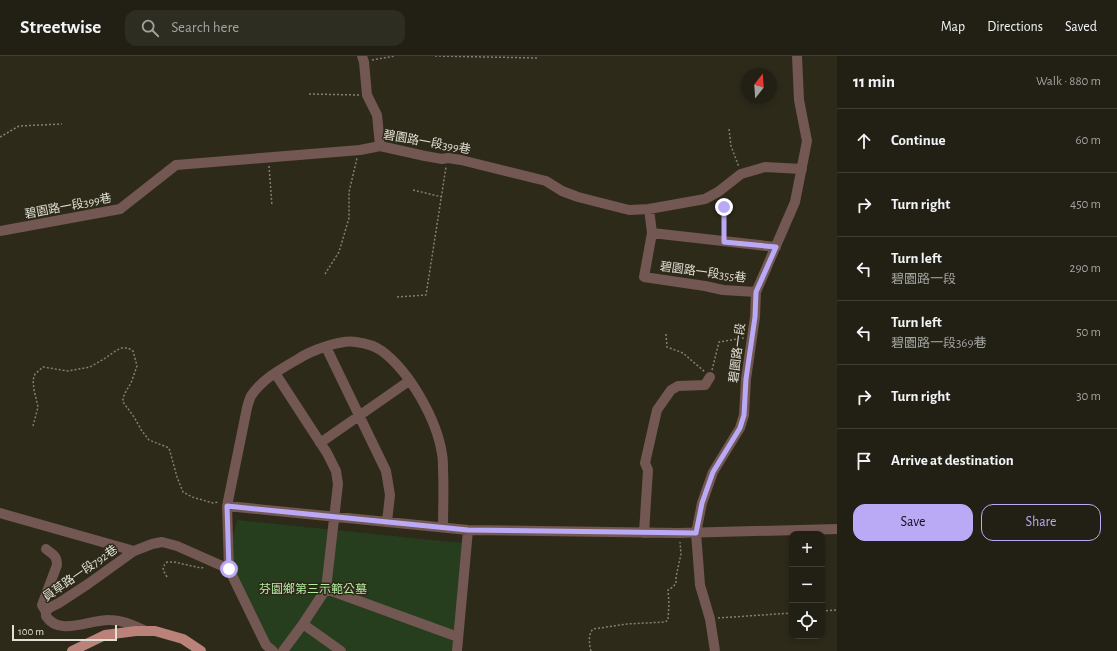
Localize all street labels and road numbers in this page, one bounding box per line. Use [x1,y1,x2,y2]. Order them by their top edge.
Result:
street label: 碧園路一段399巷 [383,127,472,156]
street label: 碧園路一段399巷 [23,191,112,220]
street label: 碧園路一段355巷 [659,259,747,284]
street label: 碧園路一段 [726,322,747,384]
street label: 員草路一段792巷 [40,542,120,603]

